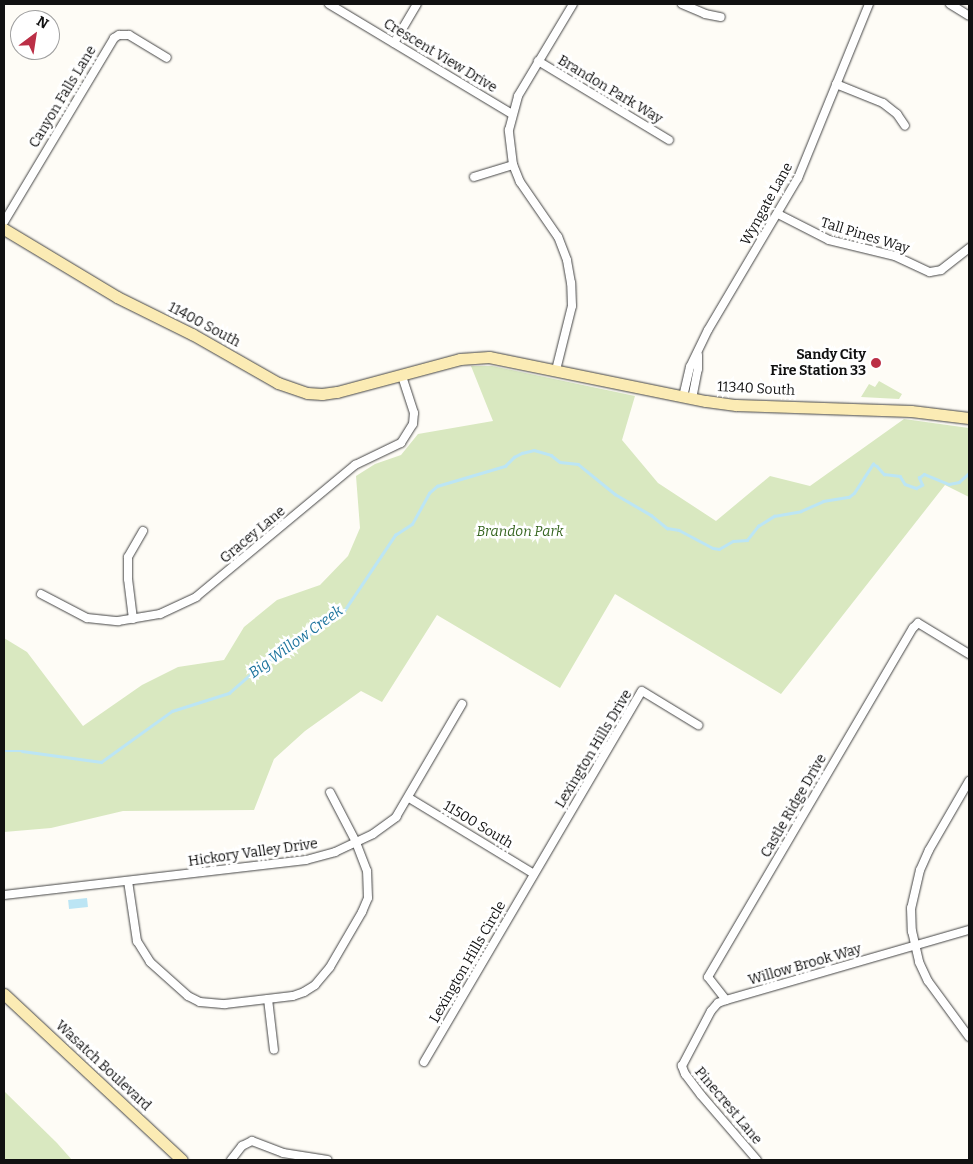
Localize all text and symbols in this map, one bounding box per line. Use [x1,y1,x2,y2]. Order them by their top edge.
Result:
north arrow [10,10,60,60]
text: N [33,13,51,33]
street label: Crescent View Drive [380,16,500,96]
street label: Canyon Falls Lane [26,43,100,151]
street label: Brandon Park Way [555,52,665,128]
street label: Wyngate Lane [737,160,797,248]
street label: Tall Pines Way [819,215,911,257]
street label: 11400 South [165,299,243,351]
place label: Sandy City Fire Station 33 [770,347,866,380]
marker: Sandy City Fire Station 33 [870,357,882,369]
street label: 11340 South [717,379,795,399]
street label: Gracey Lane [217,503,289,567]
park label: Brandon Park [476,524,564,540]
water label: Big Willow Creek [245,602,347,682]
street label: Lexington Hills Drive [552,687,636,811]
street label: Castle Ridge Drive [758,751,830,861]
street label: 11500 South [440,798,516,852]
street label: Hickory Valley Drive [187,836,319,870]
street label: Lexington Hills Circle [426,898,510,1026]
street label: Willow Brook Way [746,941,864,989]
street label: Wasatch Boulevard [52,1017,154,1115]
street label: Pinecrest Lane [691,1064,765,1148]

